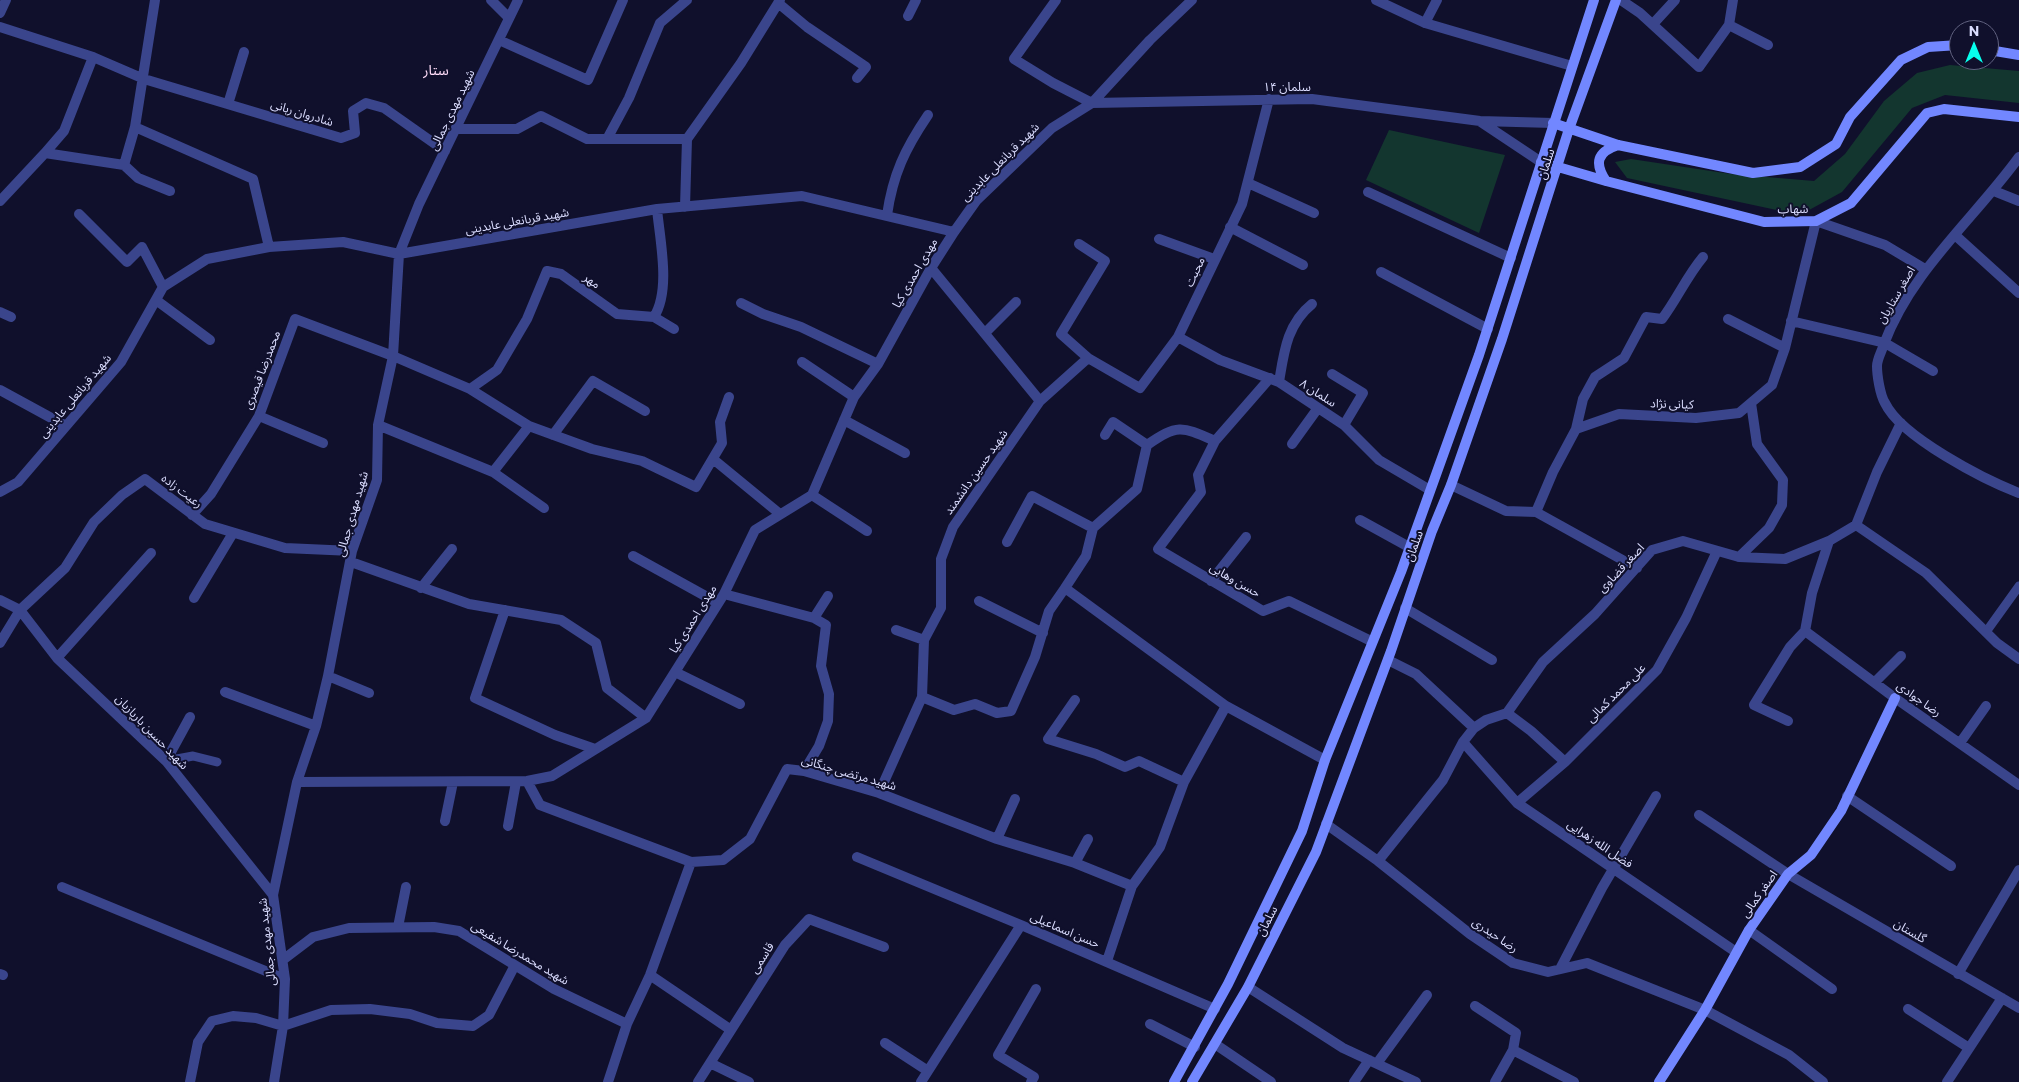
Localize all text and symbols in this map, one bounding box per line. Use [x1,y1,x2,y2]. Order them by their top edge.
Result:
north arrow [1949,20,1999,70]
text: N [1969,22,1979,39]
district label: ستار [423,62,449,78]
street label: شهید مهدی جمالی [426,67,478,153]
street label: سلمان ۱۴ [1263,80,1311,94]
street label: شادروان ربانی [269,97,335,129]
street label: شهید قربانعلی عابدینی [958,120,1042,204]
street label: سلمان [1534,147,1558,181]
street label: شهاب [1777,202,1809,216]
street label: شهید قربانعلی عابدینی [464,205,570,237]
street label: مهدی احمدی کیا [889,236,941,310]
street label: محبت [1182,255,1208,289]
street label: اصغر ستاریان [1874,264,1918,326]
street label: مهر [581,270,603,292]
street label: محمدرضا قیصری [240,329,284,411]
street label: شهید قربانعلی عابدینی [36,351,114,441]
street label: سلمان ۸ [1297,376,1339,410]
street label: کیانی نژاد [1650,396,1694,412]
street label: شهید حسین دانشمند [941,427,1011,517]
street label: شهید مهدی جمالی [333,470,371,558]
street label: رعیت زاده [159,471,205,511]
street label: سلمان [1402,529,1426,563]
street label: اصغر قضاوی [1595,541,1647,595]
street label: حسن وهابی [1207,560,1263,600]
street label: مهدی احمدی کیا [666,582,720,656]
street label: علی محمد کمالی [1583,660,1649,726]
street label: رضا جوادی [1894,678,1944,720]
street label: شهید حسین بارپازیان [113,692,191,772]
street label: شهید مرتضی چنگانی [800,753,898,793]
street label: فضل الله زهرایی [1564,817,1636,871]
street label: اصغر کمالی [1738,868,1780,920]
street label: شهید مهدی جمالی [255,897,279,987]
street label: سلمان [1253,904,1281,938]
street label: حسن اسماعیلی [1028,909,1102,951]
street label: رضا حیدری [1469,914,1521,956]
street label: گلستان [1891,916,1929,946]
street label: شهید محمدرضا شفیعی [469,918,571,988]
street label: قاسمی [747,940,777,976]

